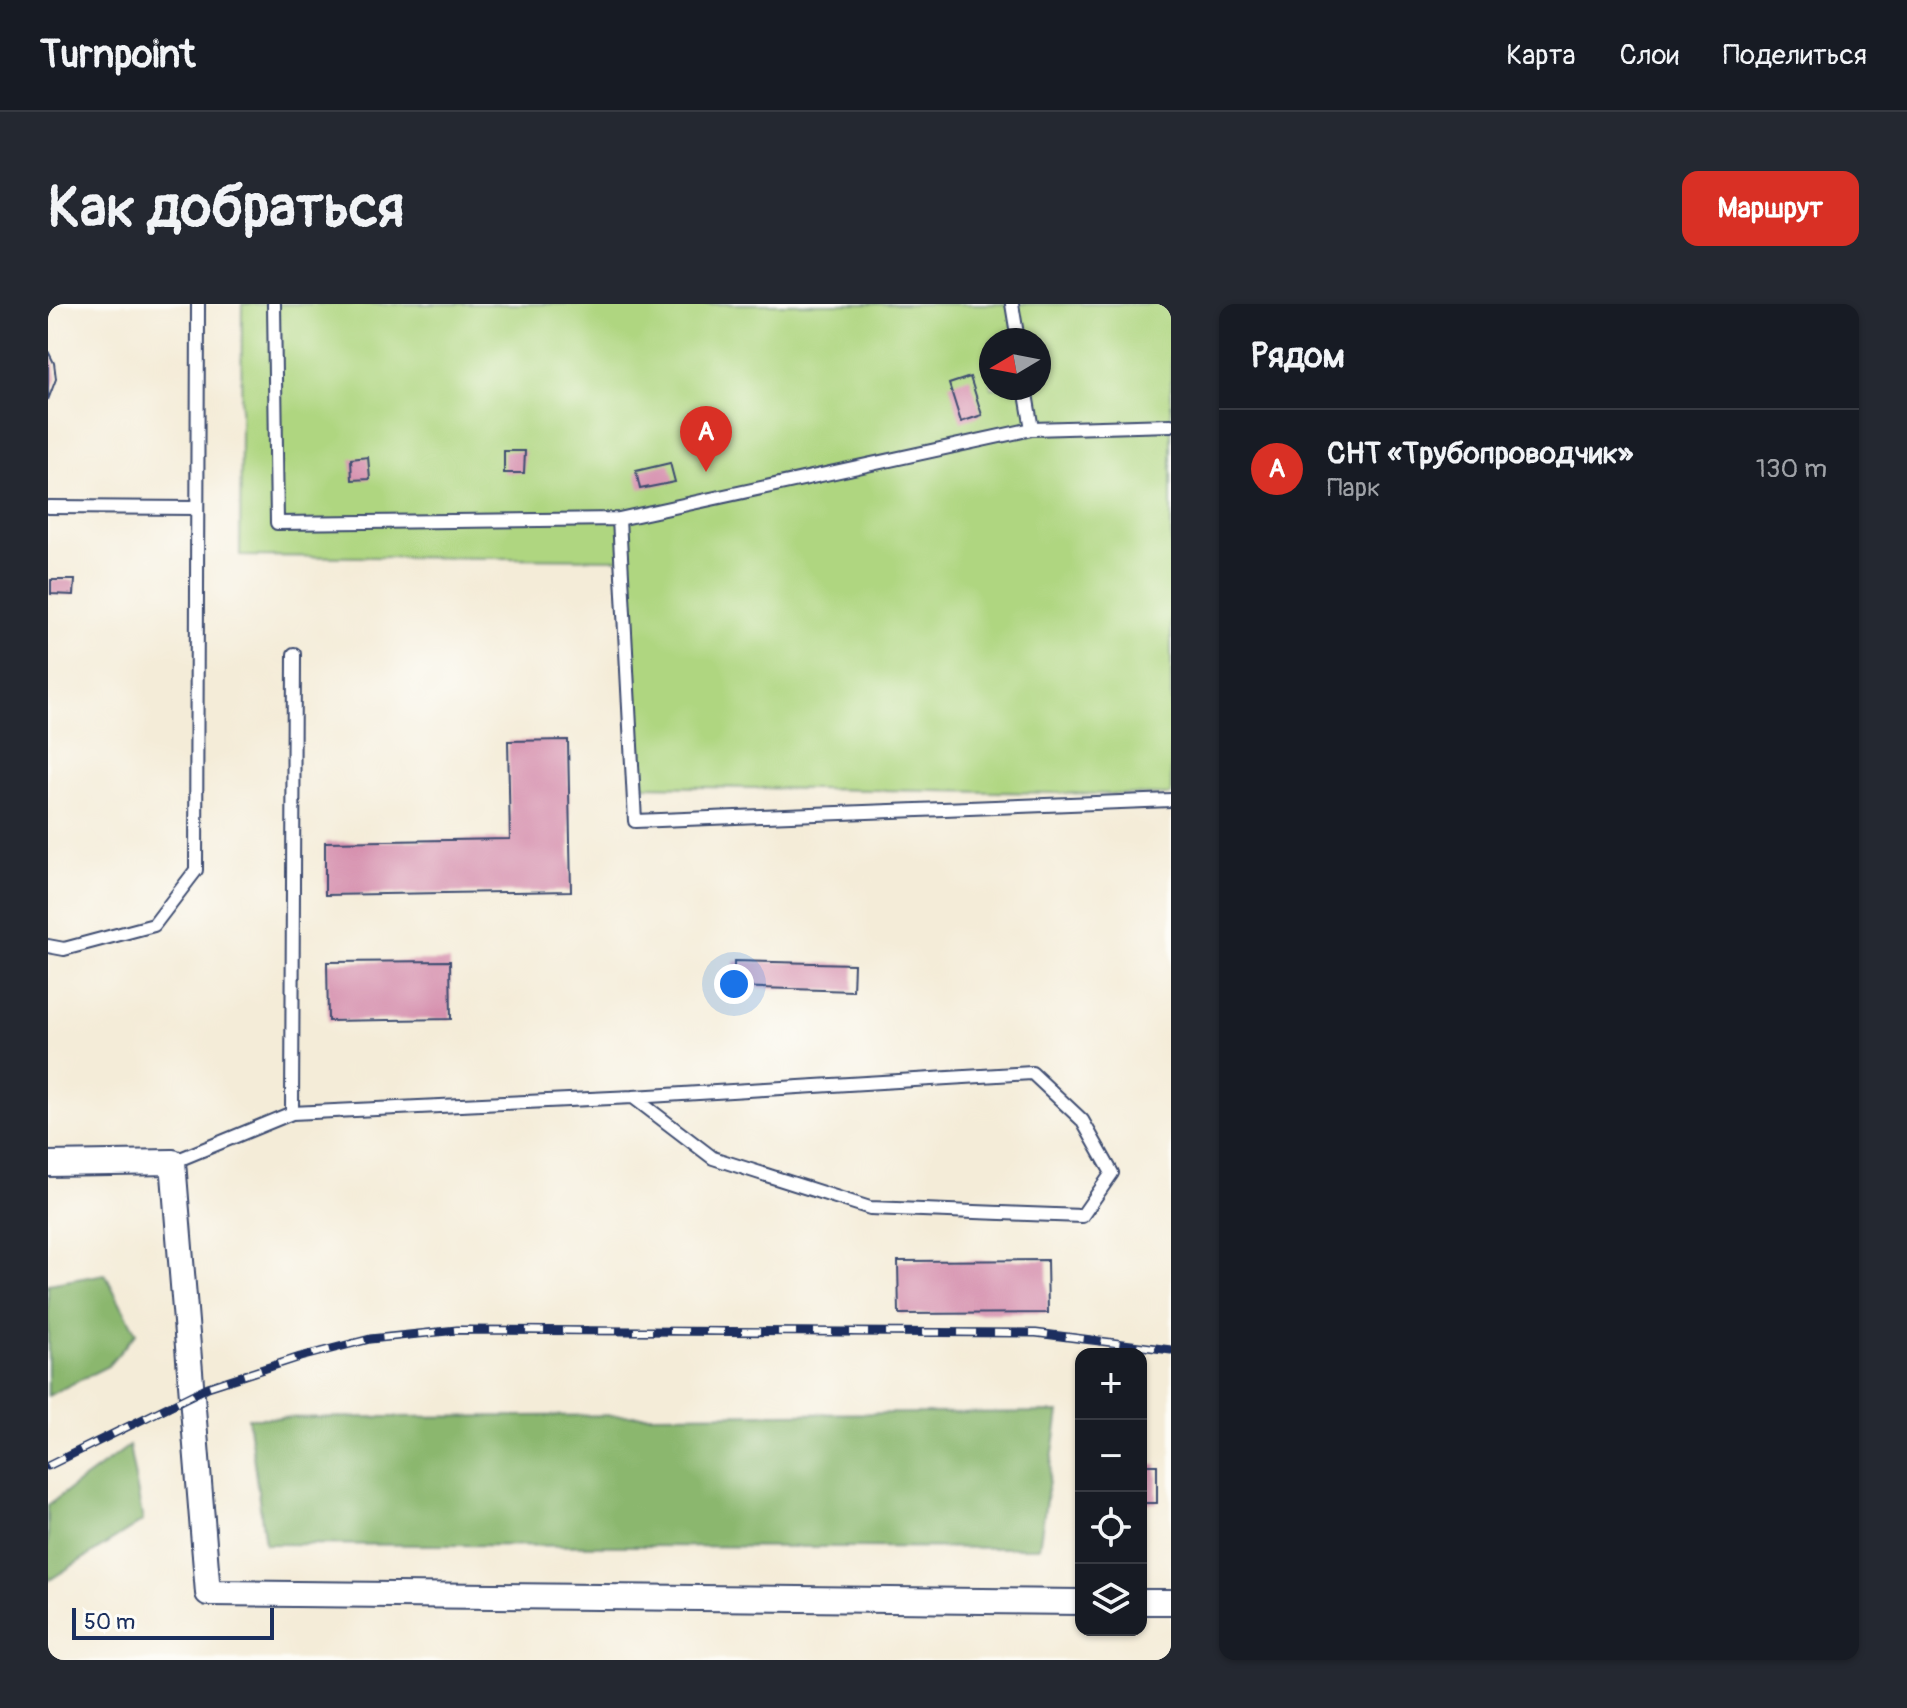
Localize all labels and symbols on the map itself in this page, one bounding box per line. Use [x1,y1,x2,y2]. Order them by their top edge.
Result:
north arrow [979,328,1051,400]
pin: A [680,406,732,472]
your location [714,964,754,1004]
scale bar [72,1604,274,1640]

